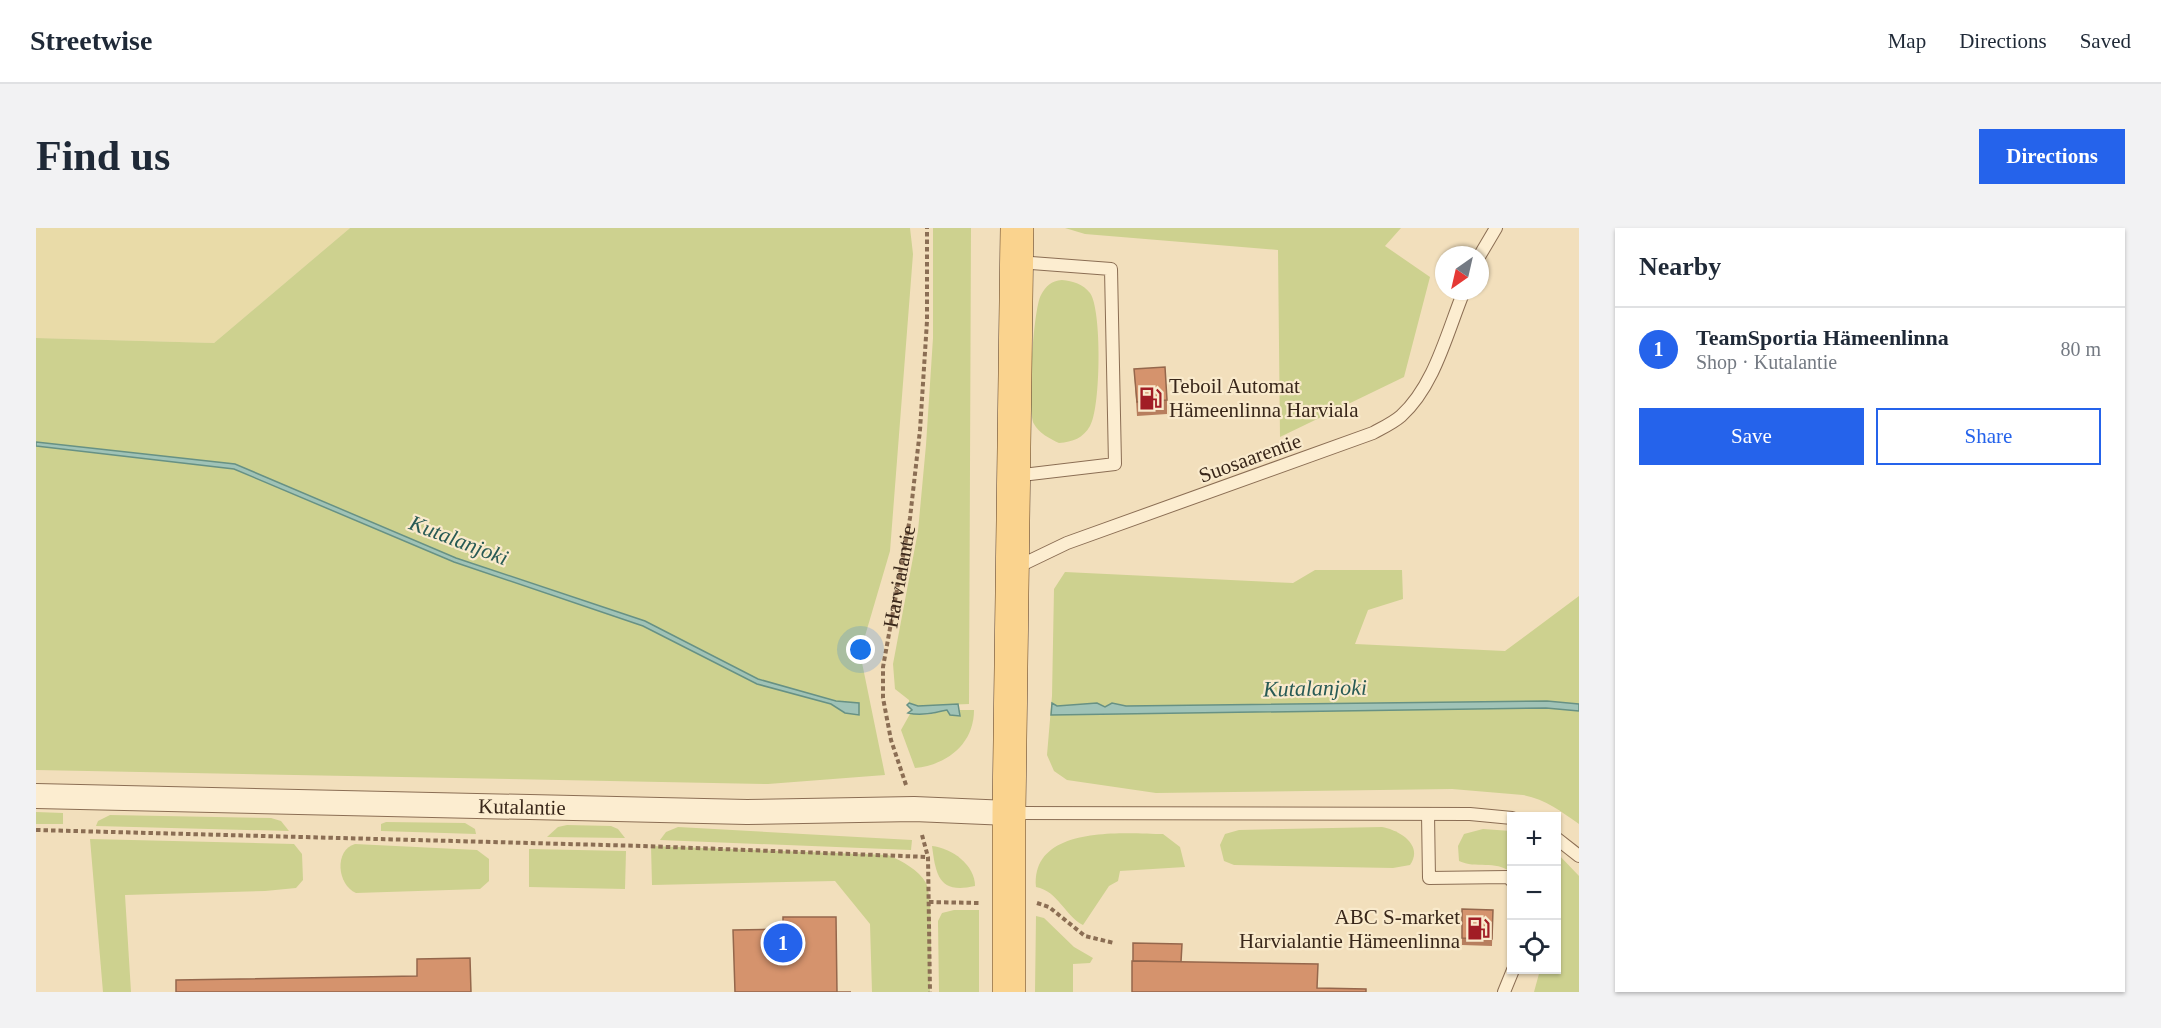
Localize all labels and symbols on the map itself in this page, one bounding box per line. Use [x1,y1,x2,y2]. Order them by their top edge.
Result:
north arrow [1435,246,1489,300]
place label: Teboil Automat Hämeenlinna Harviala [1169,374,1359,422]
fuel station icon: Teboil Automat Hämeenlinna Harviala [1138,385,1164,411]
street label: Suosaarentie [1195,428,1305,488]
water label: Kutalanjoki [405,509,512,570]
street label: Harvialantie [878,523,920,630]
your location [846,635,875,664]
water label: Kutalanjoki [1262,675,1367,701]
street label: Kutalantie [478,794,566,820]
place label: ABC S-market Harvialantie Hämeenlinna [1239,905,1461,953]
fuel station icon: ABC S-market Harvialantie Hämeenlinna [1465,916,1491,942]
pin: 1 [764,920,802,966]

